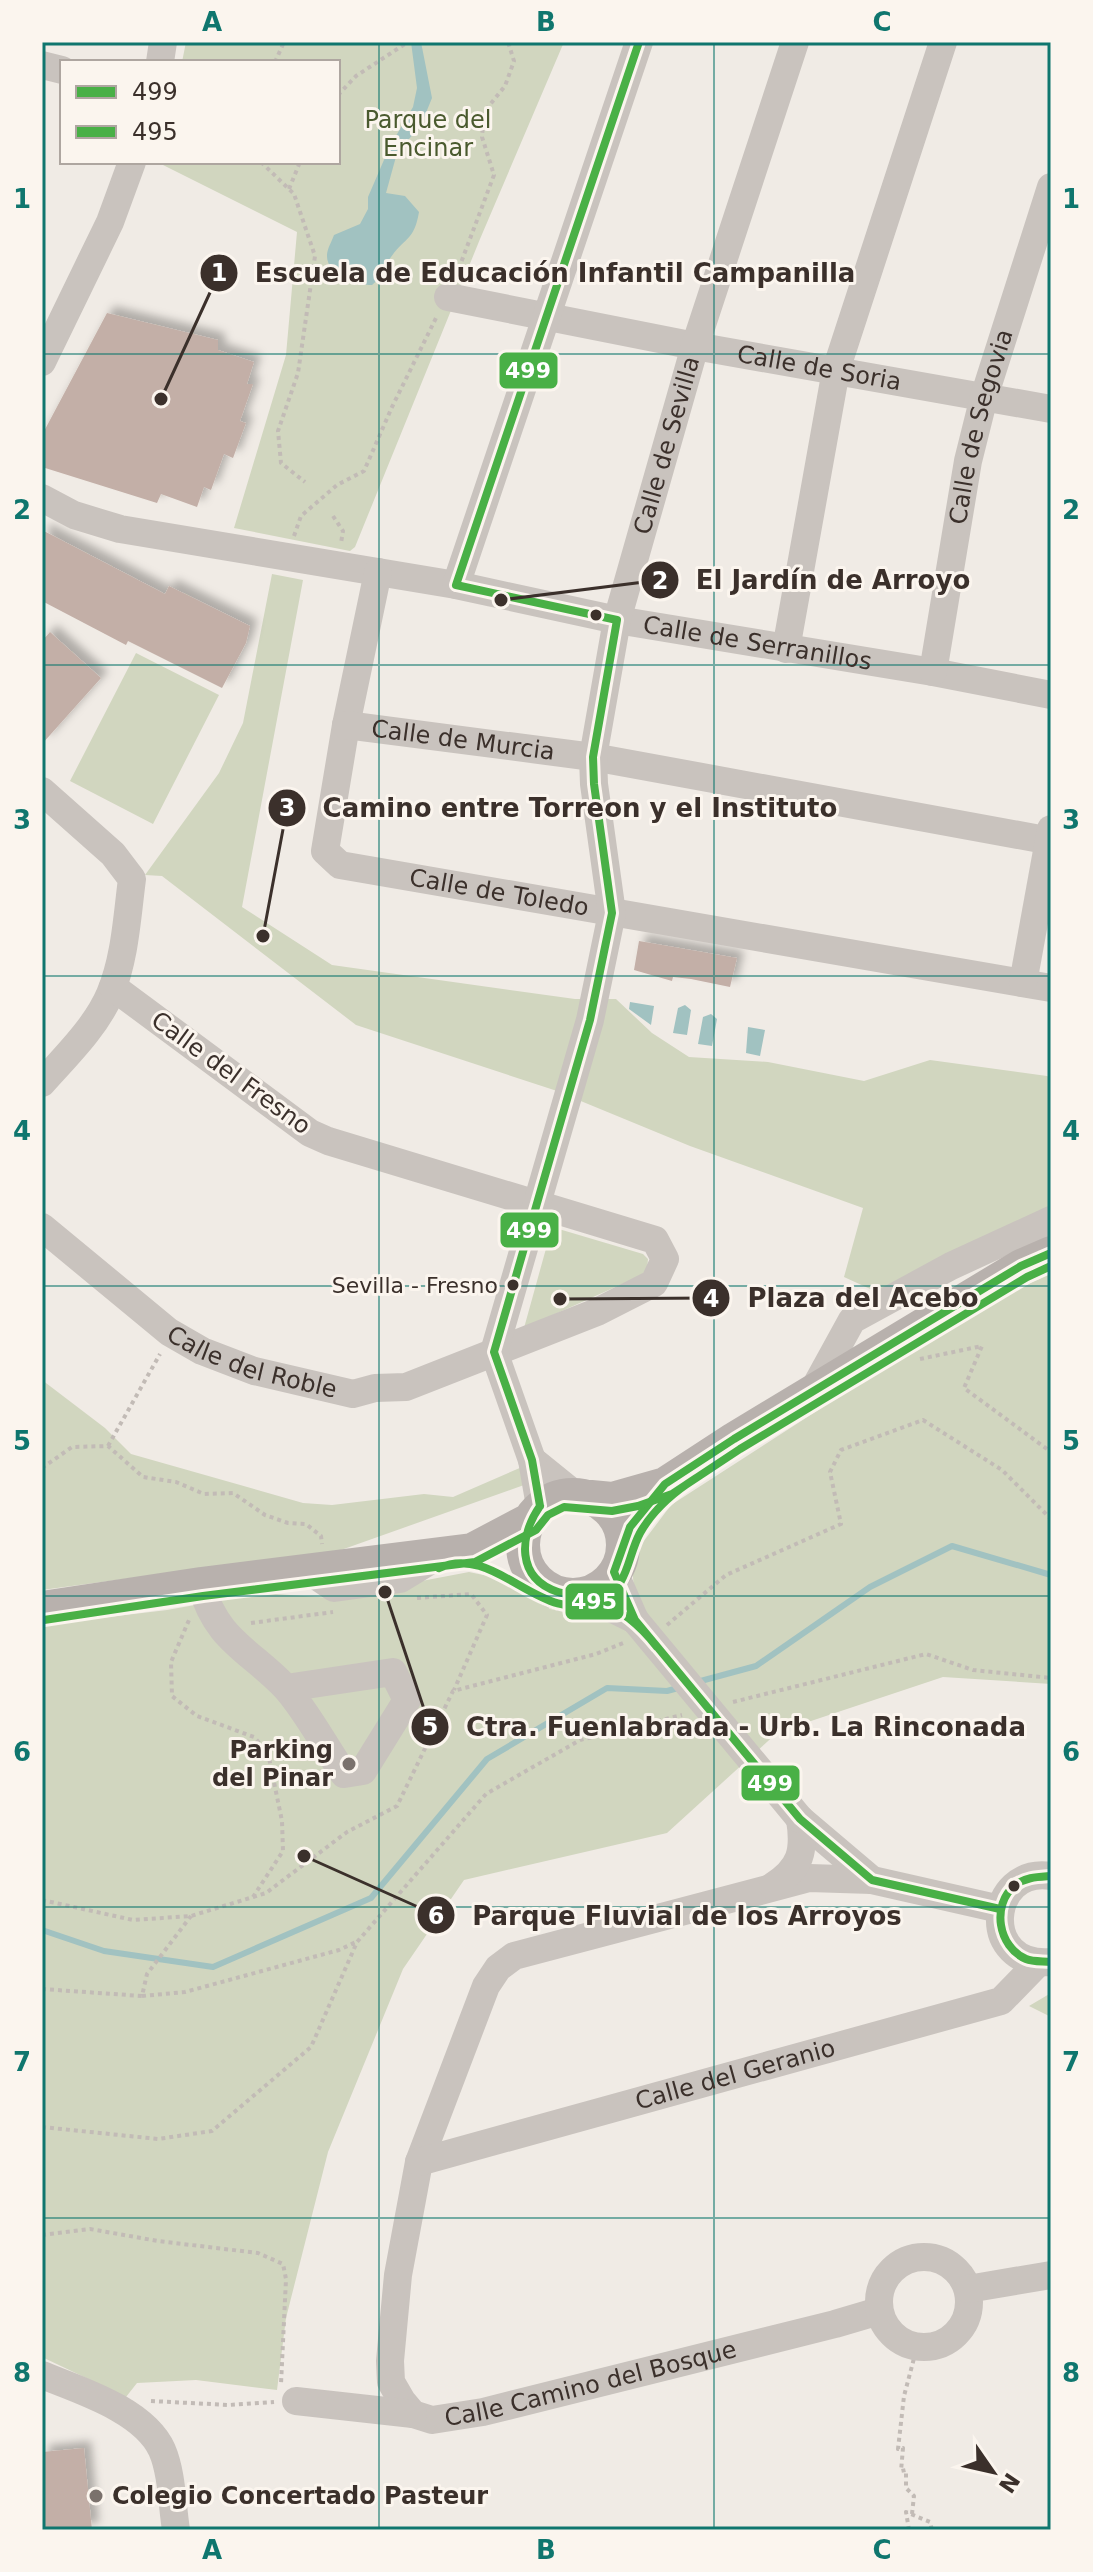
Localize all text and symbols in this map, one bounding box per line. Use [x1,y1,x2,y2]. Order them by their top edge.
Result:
text: A [202,7,222,37]
text: B [536,7,556,37]
text: C [872,7,892,37]
legend [60,60,340,164]
text: 499 [132,78,178,106]
park label: Parque del Encinar [364,106,492,162]
text: 495 [132,118,178,146]
text: 1 [13,184,31,214]
text: 1 [1062,184,1080,214]
callout: Escuela de Educación Infantil Campanilla [199,248,872,298]
text: Escuela de Educación Infantil Campanilla [255,258,855,288]
text: 1 [211,259,227,287]
street label: Calle de Segovia [944,326,1019,527]
street label: Calle de Soria [735,340,903,396]
line badge: 499 [498,351,559,390]
street label: Calle de Sevilla [628,353,705,538]
text: 499 [505,358,551,383]
text: 2 [13,495,31,525]
text: 2 [1062,495,1080,525]
callout: El Jardín de Arroyo [640,555,986,605]
text: El Jardín de Arroyo [696,565,970,595]
text: 2 [652,567,668,595]
unlabelled marker [588,607,604,623]
street label: Calle de Serranillos [641,611,874,676]
street label: Calle de Murcia [370,714,556,766]
callout: Camino entre Torreon y el Instituto [267,783,854,833]
text: Camino entre Torreon y el Instituto [323,793,837,823]
text: 3 [279,794,295,822]
text: 3 [13,805,31,835]
text: 3 [1062,805,1080,835]
street label: Calle de Toledo [407,863,591,922]
street label: Calle del Fresno [146,1006,316,1140]
text: 4 [13,1116,31,1146]
text: 4 [1062,1116,1080,1146]
line badge: 499 [499,1211,560,1249]
text: 499 [506,1218,552,1243]
place label: Sevilla - Fresno [332,1273,498,1298]
callout: Plaza del Acebo [691,1273,994,1323]
marker: Sevilla - Fresno [505,1277,521,1293]
text: Plaza del Acebo [747,1283,979,1313]
text: 4 [703,1285,719,1313]
street label: Calle del Roble [162,1320,340,1404]
text: 5 [13,1426,31,1456]
text: 5 [1062,1426,1080,1456]
line badge: 495 [564,1582,625,1621]
text: 495 [571,1589,617,1614]
callout: Ctra. Fuenlabrada - Urb. La Rinconada [410,1702,1042,1752]
text: Ctra. Fuenlabrada - Urb. La Rinconada [466,1712,1026,1742]
text: 5 [422,1713,438,1741]
place label: Parking del Pinar [212,1736,333,1792]
text: 6 [13,1737,31,1767]
text: 6 [1062,1737,1080,1767]
marker: Parking del Pinar [340,1755,358,1773]
line badge: 499 [740,1764,801,1802]
text: 499 [747,1771,793,1796]
unlabelled marker [1006,1878,1022,1894]
callout: Parque Fluvial de los Arroyos [416,1890,918,1940]
text: Parque Fluvial de los Arroyos [472,1901,902,1931]
text: 6 [428,1902,444,1930]
street label: Calle del Geranio [632,2034,838,2116]
text: 7 [13,2047,31,2077]
text: 7 [1062,2047,1080,2077]
street label: Calle Camino del Bosque [443,2335,739,2432]
text: 8 [13,2358,31,2388]
text: 8 [1062,2358,1080,2388]
north arrow [953,2432,1033,2512]
text: N [994,2468,1025,2498]
place label: Colegio Concertado Pasteur [112,2482,488,2510]
marker: Colegio Concertado Pasteur [87,2487,105,2505]
text: A [202,2535,222,2565]
text: B [536,2535,556,2565]
text: C [872,2535,892,2565]

